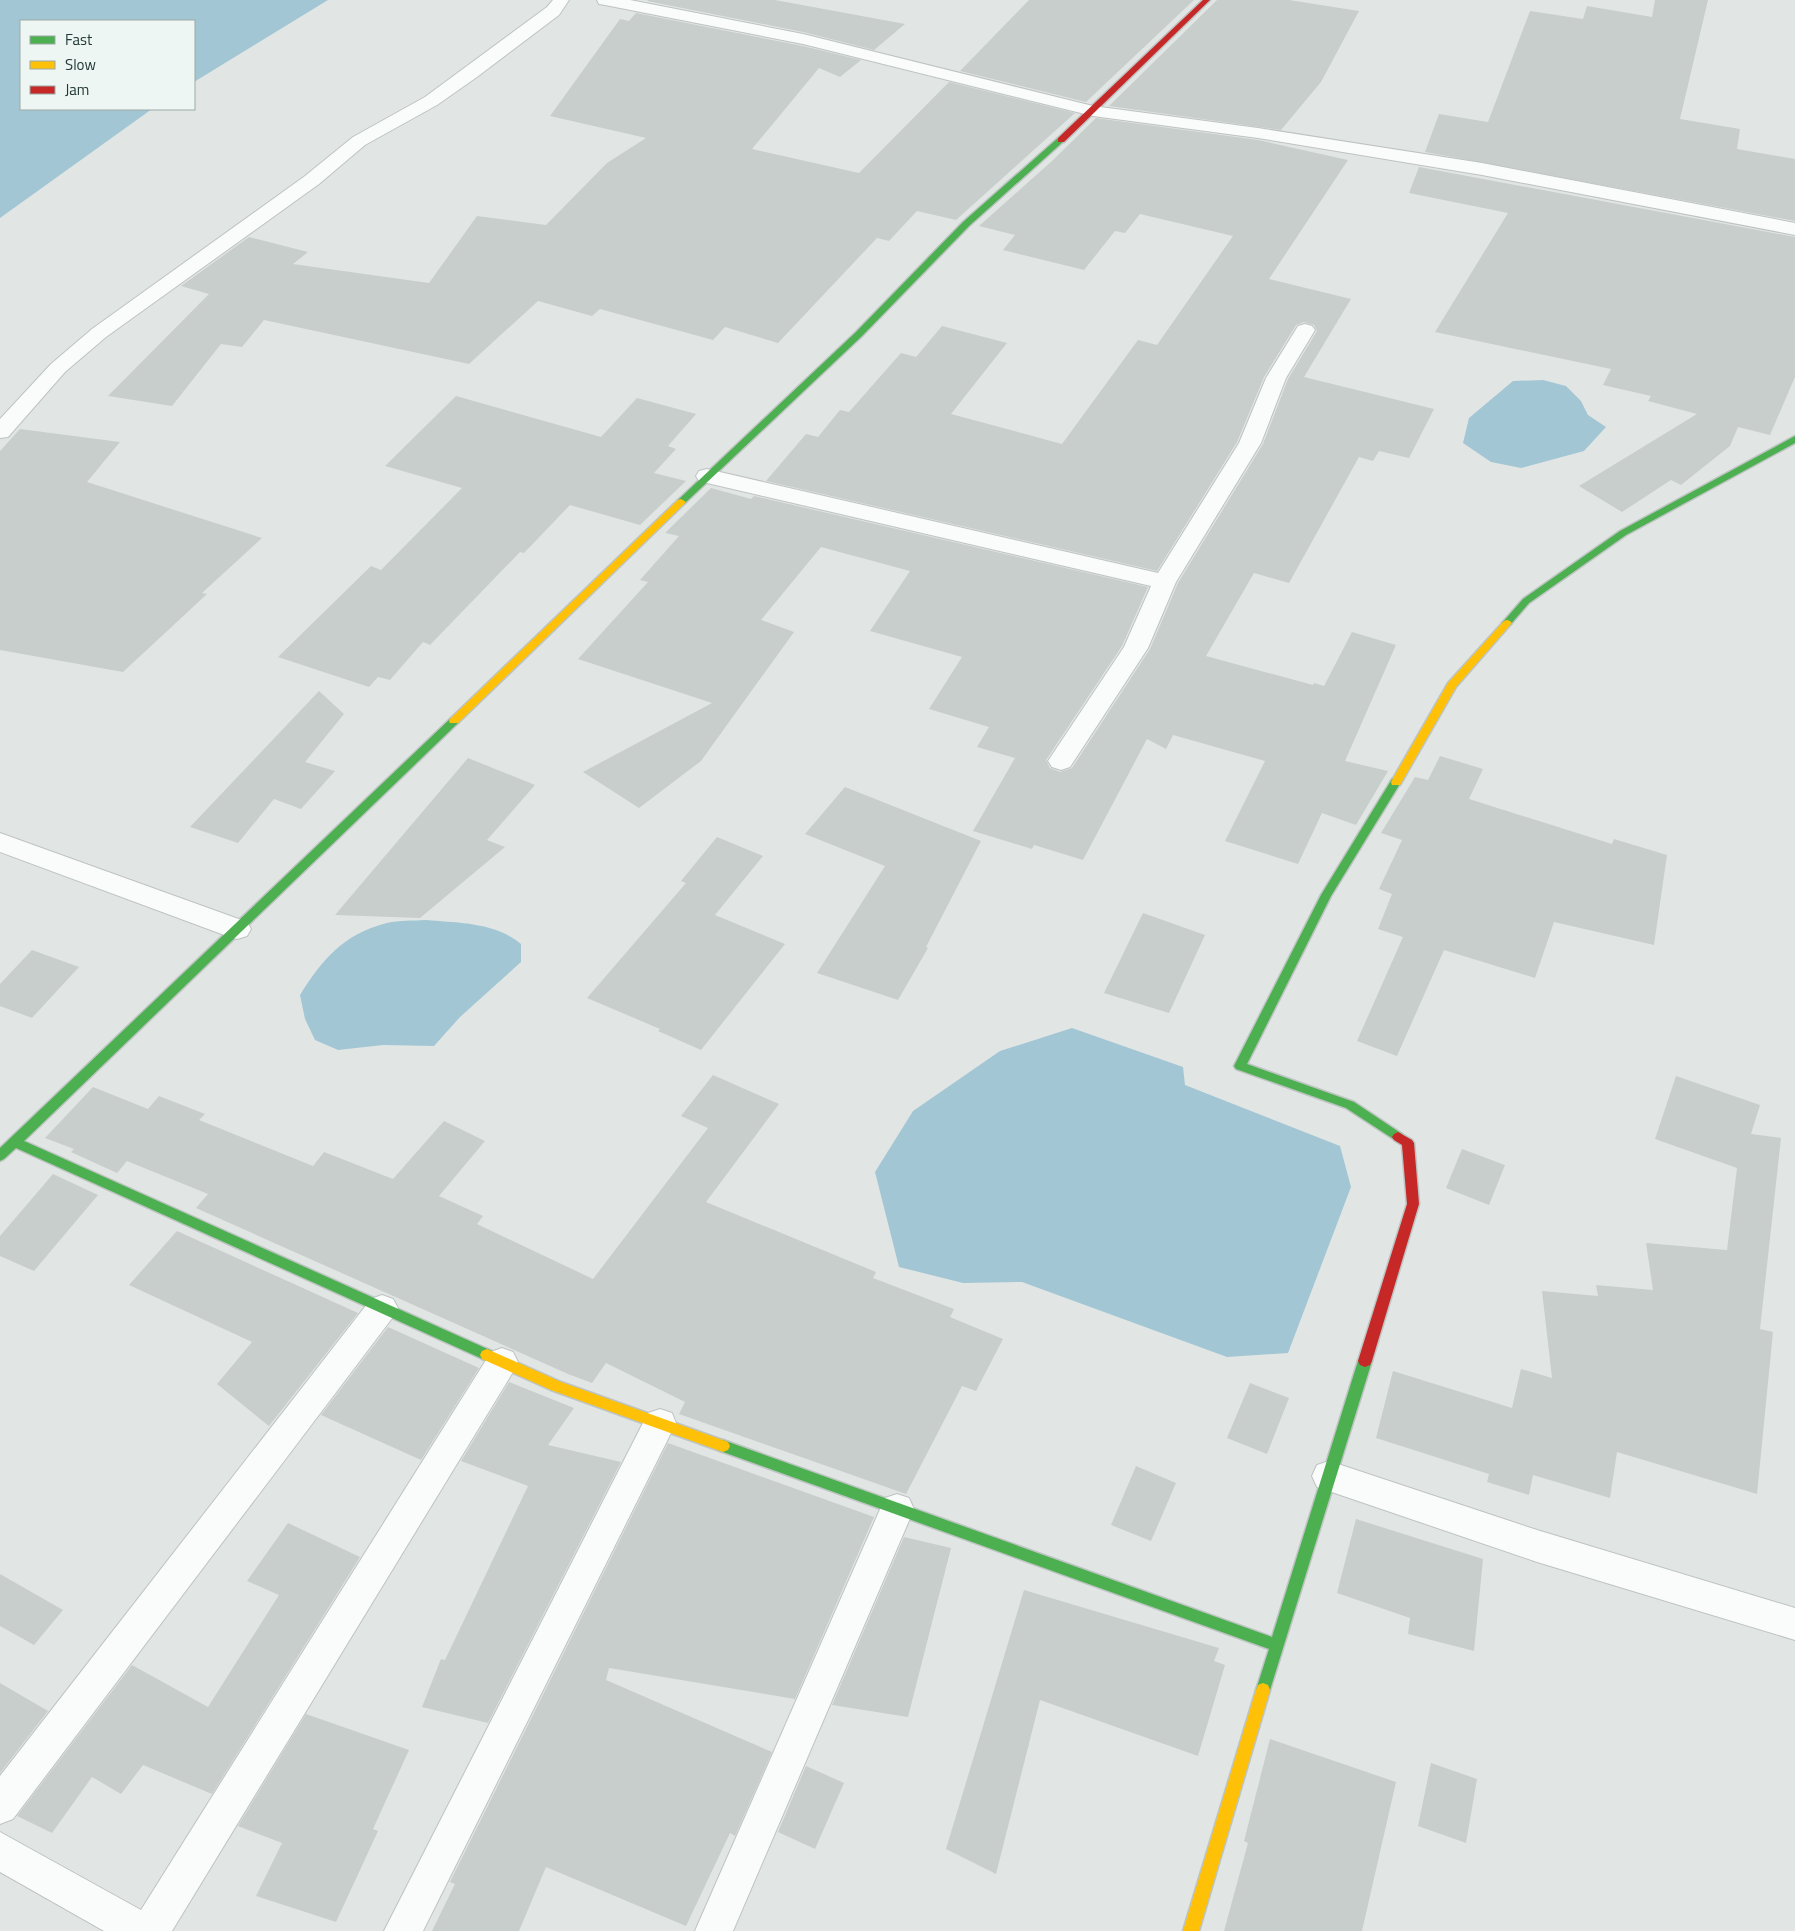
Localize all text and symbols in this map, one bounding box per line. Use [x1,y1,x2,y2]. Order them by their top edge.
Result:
legend [20,20,195,110]
text: Fast [65,28,93,51]
text: Slow [65,53,96,76]
text: Jam [65,78,89,101]

